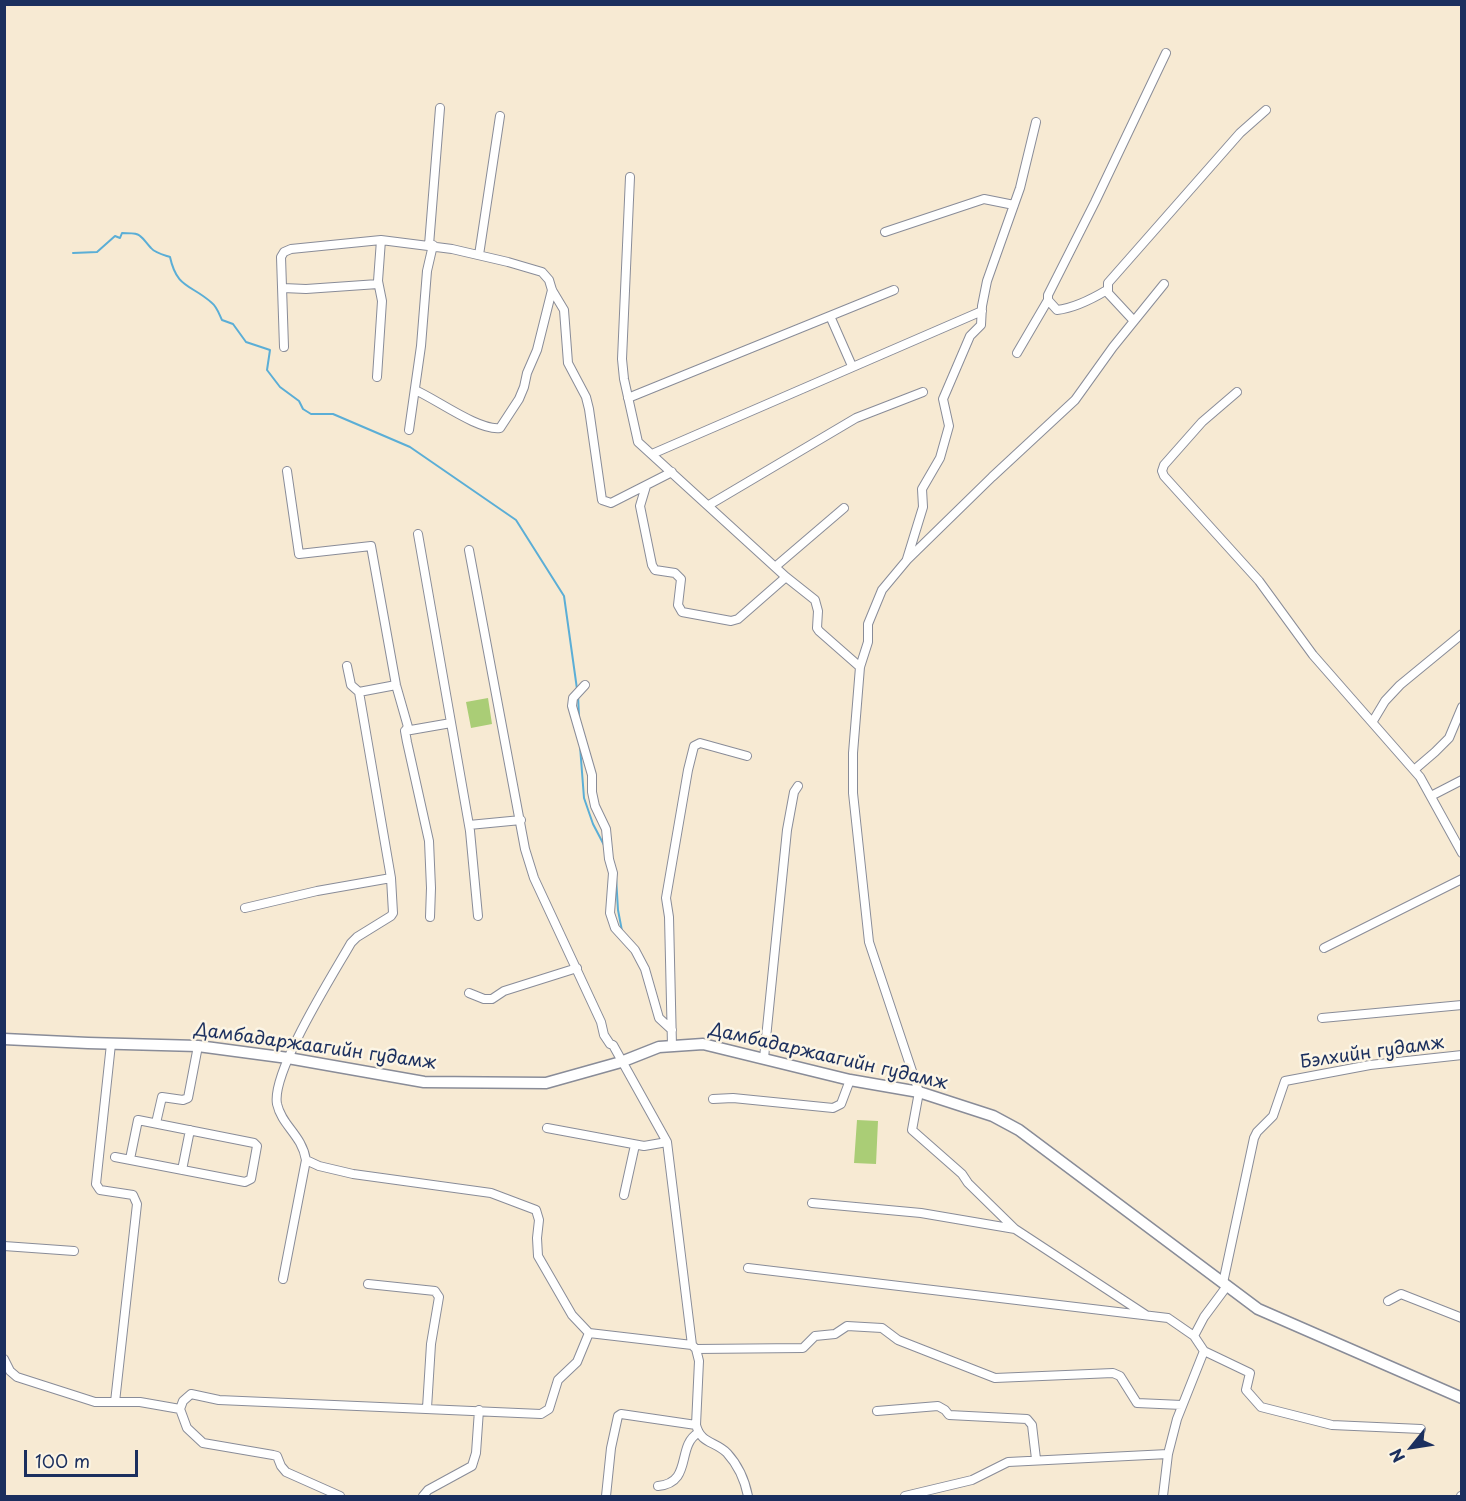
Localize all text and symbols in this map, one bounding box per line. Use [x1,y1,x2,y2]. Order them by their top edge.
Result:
street label: Дамбадаржаагийн гудамж [193,1019,437,1075]
street label: Дамбадаржаагийн гудамж [707,1019,949,1095]
street label: Бэлхийн гудамж [1299,1032,1445,1074]
north arrow [1382,1417,1442,1477]
scale bar [27,1438,141,1476]
text: N [1383,1445,1410,1467]
text: 100 m [35,1447,90,1474]

